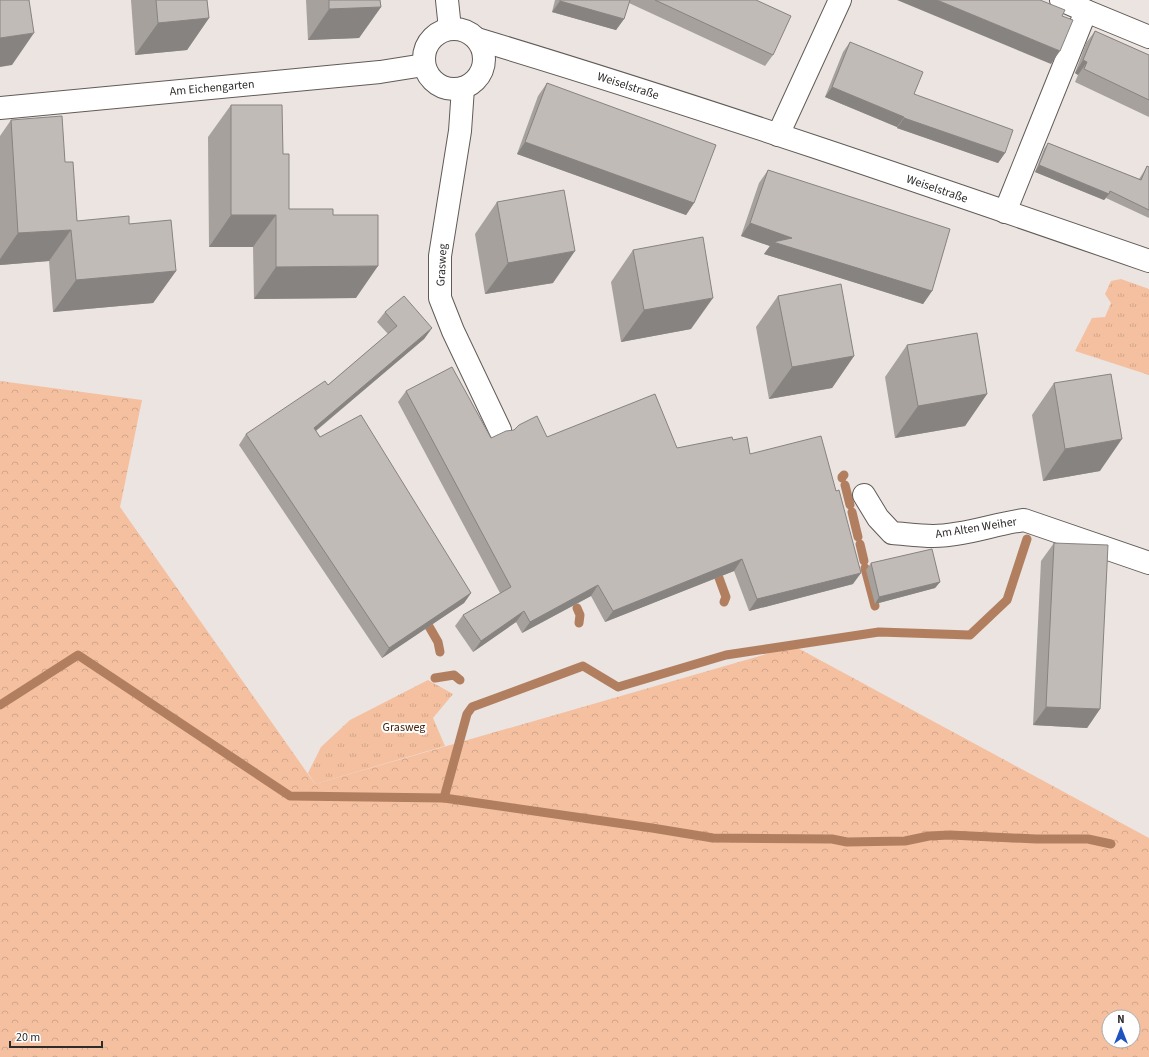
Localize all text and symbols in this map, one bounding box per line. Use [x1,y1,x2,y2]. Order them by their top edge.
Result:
street label: Weiselstraße [595,68,661,104]
street label: Am Eichengarten [169,76,255,100]
street label: Weiselstraße [904,171,970,207]
street label: Grasweg [432,243,452,287]
street label: Am Alten Weiher [934,513,1019,543]
park label: Grasweg [383,719,425,736]
north arrow [1101,1009,1141,1049]
text: N [1117,1012,1125,1027]
scale bar [10,1023,102,1049]
text: 20 m [16,1029,40,1046]

